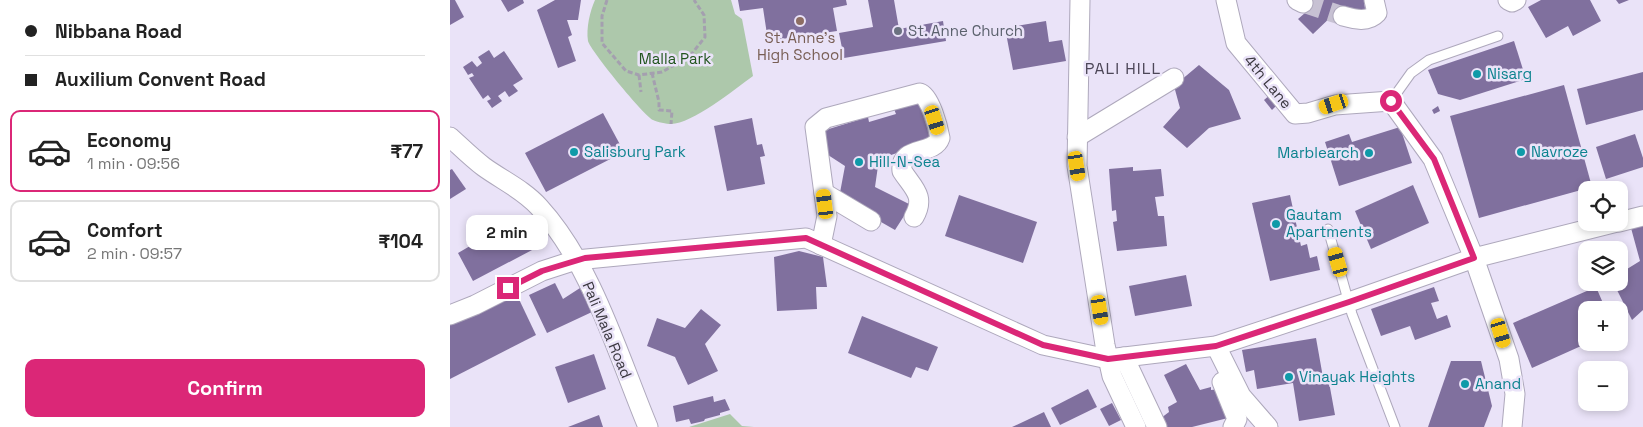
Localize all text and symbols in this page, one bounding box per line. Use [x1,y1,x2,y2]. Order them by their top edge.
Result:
marker: St. Anne's High School [794,15,806,27]
text: Nibbana Road [55,19,182,44]
place label: St. Anne Church [908,21,1023,40]
marker: St. Anne Church [892,25,904,37]
place label: St. Anne's High School [757,28,843,64]
park label: Malla Park [639,49,711,68]
street label: 4th Lane [1240,51,1296,112]
district label: PALI HILL [1085,58,1161,79]
place label: Nisarg [1487,64,1532,83]
text: Auxilium Convent Road [55,67,266,92]
marker: Nisarg [1471,68,1483,80]
route start [1380,90,1402,112]
car [1317,92,1350,116]
car [923,103,946,137]
text: Economy [87,128,171,153]
icon: car [27,129,72,174]
text: ₹77 [390,139,423,164]
place label: Salisbury Park [584,142,686,161]
place label: Navroze [1531,142,1588,161]
place label: Marblearch [1277,143,1359,162]
marker: Salisbury Park [568,146,580,158]
marker: Navroze [1515,146,1527,158]
marker: Marblearch [1363,147,1375,159]
car [1067,150,1086,182]
place label: Hill-N-Sea [869,152,941,171]
text: 1 min · 09:56 [87,153,180,174]
marker: Hill-N-Sea [853,156,865,168]
map controls [1578,181,1628,411]
button: locate [1578,181,1628,231]
car [815,188,834,220]
place label: Gautam Apartments [1286,205,1372,241]
callout: 2 min [467,216,549,250]
text: Comfort [87,218,163,243]
marker: Gautam Apartments [1270,218,1282,230]
icon: car [27,219,72,264]
text: 2 min [486,222,528,243]
text: ₹104 [378,229,423,254]
button: layers [1578,241,1628,291]
text: 2 min · 09:57 [87,243,182,264]
car [1326,246,1349,278]
route end [497,277,519,299]
street label: Pali Mala Road [579,279,636,381]
car [1090,294,1109,326]
button: + [1578,301,1628,351]
car [1489,316,1512,350]
button: Confirm [25,359,425,417]
button: − [1578,361,1628,411]
place label: Vinayak Heights [1299,367,1415,386]
marker: Vinayak Heights [1283,371,1295,383]
place label: Anand [1475,374,1521,393]
marker: Anand [1459,378,1471,390]

